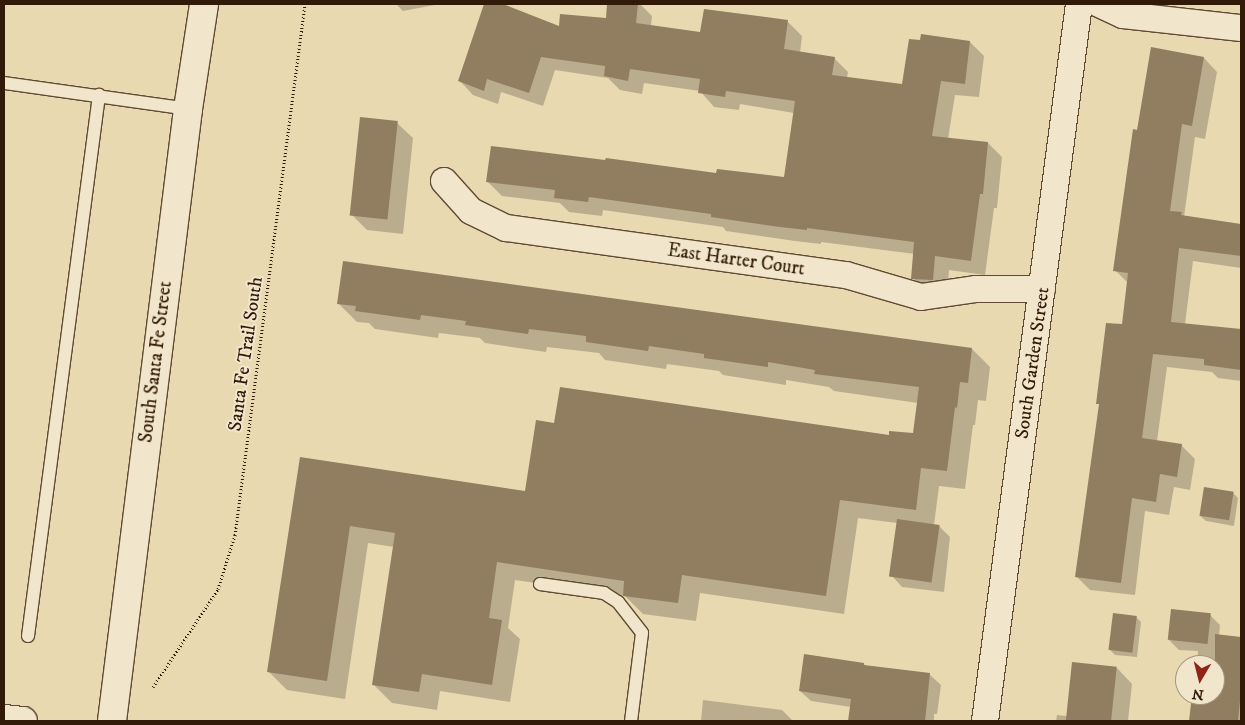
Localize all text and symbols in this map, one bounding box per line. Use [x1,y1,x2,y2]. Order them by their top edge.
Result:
street label: East Harter Court [666,239,806,281]
street label: Santa Fe Trail South [224,275,268,433]
street label: South Santa Fe Street [135,280,177,444]
street label: South Garden Street [1011,286,1055,440]
north arrow [1175,655,1225,705]
text: N [1191,684,1205,704]

